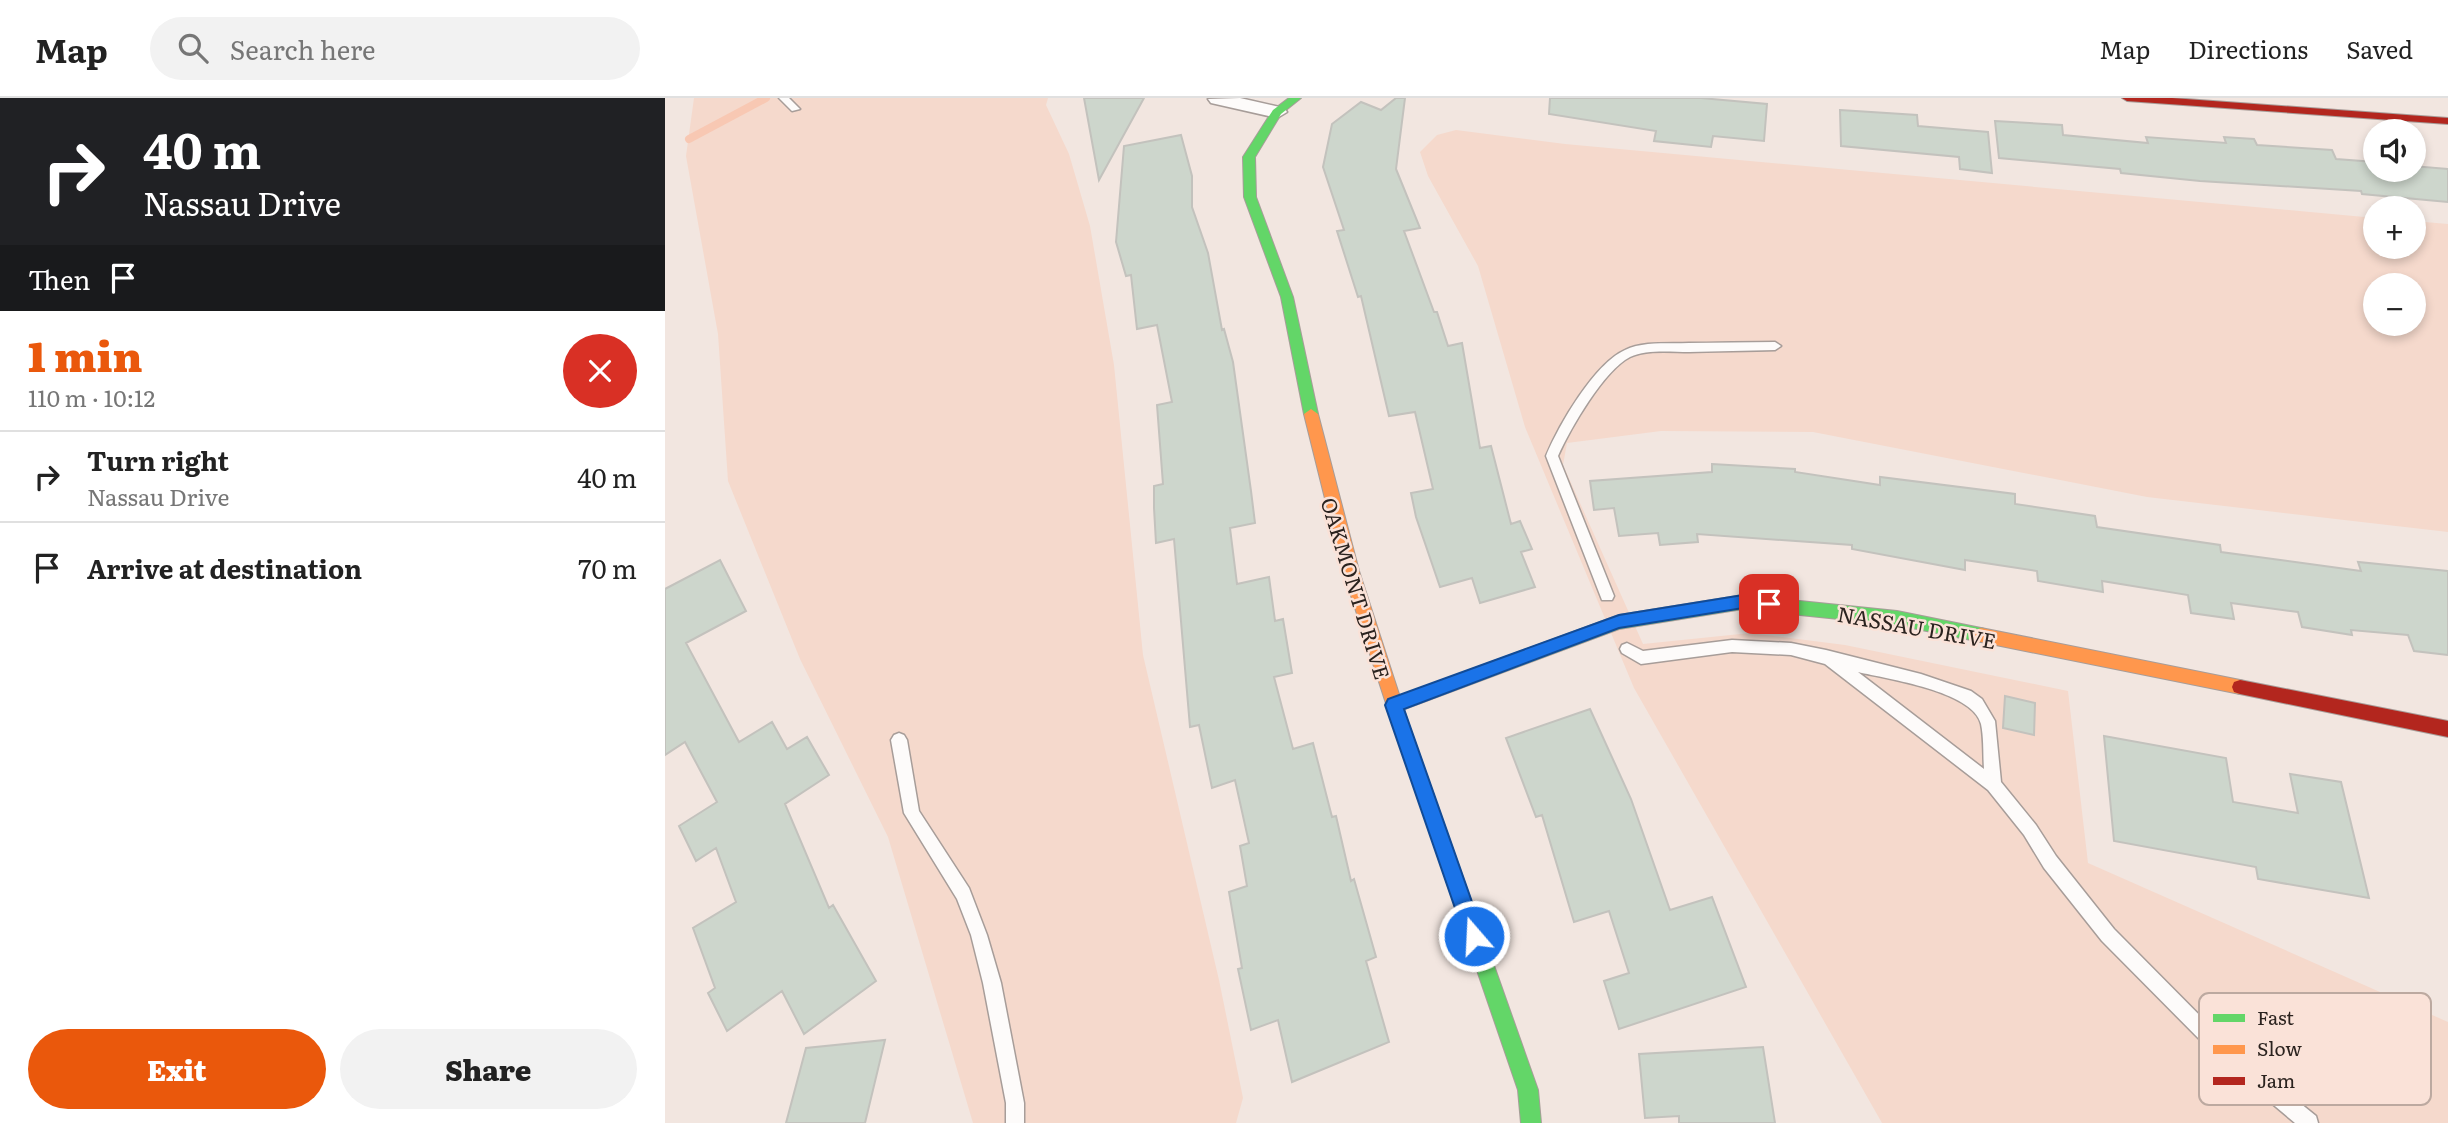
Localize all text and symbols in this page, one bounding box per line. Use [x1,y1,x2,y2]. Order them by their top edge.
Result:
search box [150,17,640,80]
text: Map [35,24,108,73]
icon: search [174,29,212,67]
text: Search here [230,29,376,68]
text: Map [2099,31,2150,66]
text: Directions [2188,31,2308,66]
text: Saved [2346,31,2413,66]
text: 40 m [143,111,261,184]
map controls [2363,119,2426,336]
button: sound [2363,119,2426,182]
icon: right [28,126,119,217]
text: Nassau Drive [143,178,341,226]
button: + [2363,196,2426,259]
text: Then [28,259,90,298]
icon: arrive [104,259,142,297]
button: − [2363,273,2426,336]
text: 1 min [28,323,143,385]
button: close [563,334,637,408]
text: 110 m · 10:12 [28,380,155,414]
text: Turn right [87,440,229,479]
text: 40 m [577,457,637,496]
icon: right [28,458,66,496]
text: Nassau Drive [87,479,229,513]
street label: OAKMONT DRIVE [1315,493,1399,683]
text: Arrive at destination [87,548,362,587]
text: 70 m [578,548,637,587]
icon: arrive [28,549,66,587]
pin [1739,574,1799,634]
icon: arrive [1750,585,1788,623]
street label: NASSAU DRIVE [1835,597,1999,655]
position arrow [1437,899,1511,973]
legend [2199,993,2431,1105]
text: Fast [2257,1003,2294,1031]
button: Exit [28,1029,326,1109]
button: Share [340,1029,637,1109]
text: Slow [2257,1034,2302,1062]
text: Jam [2257,1066,2295,1094]

